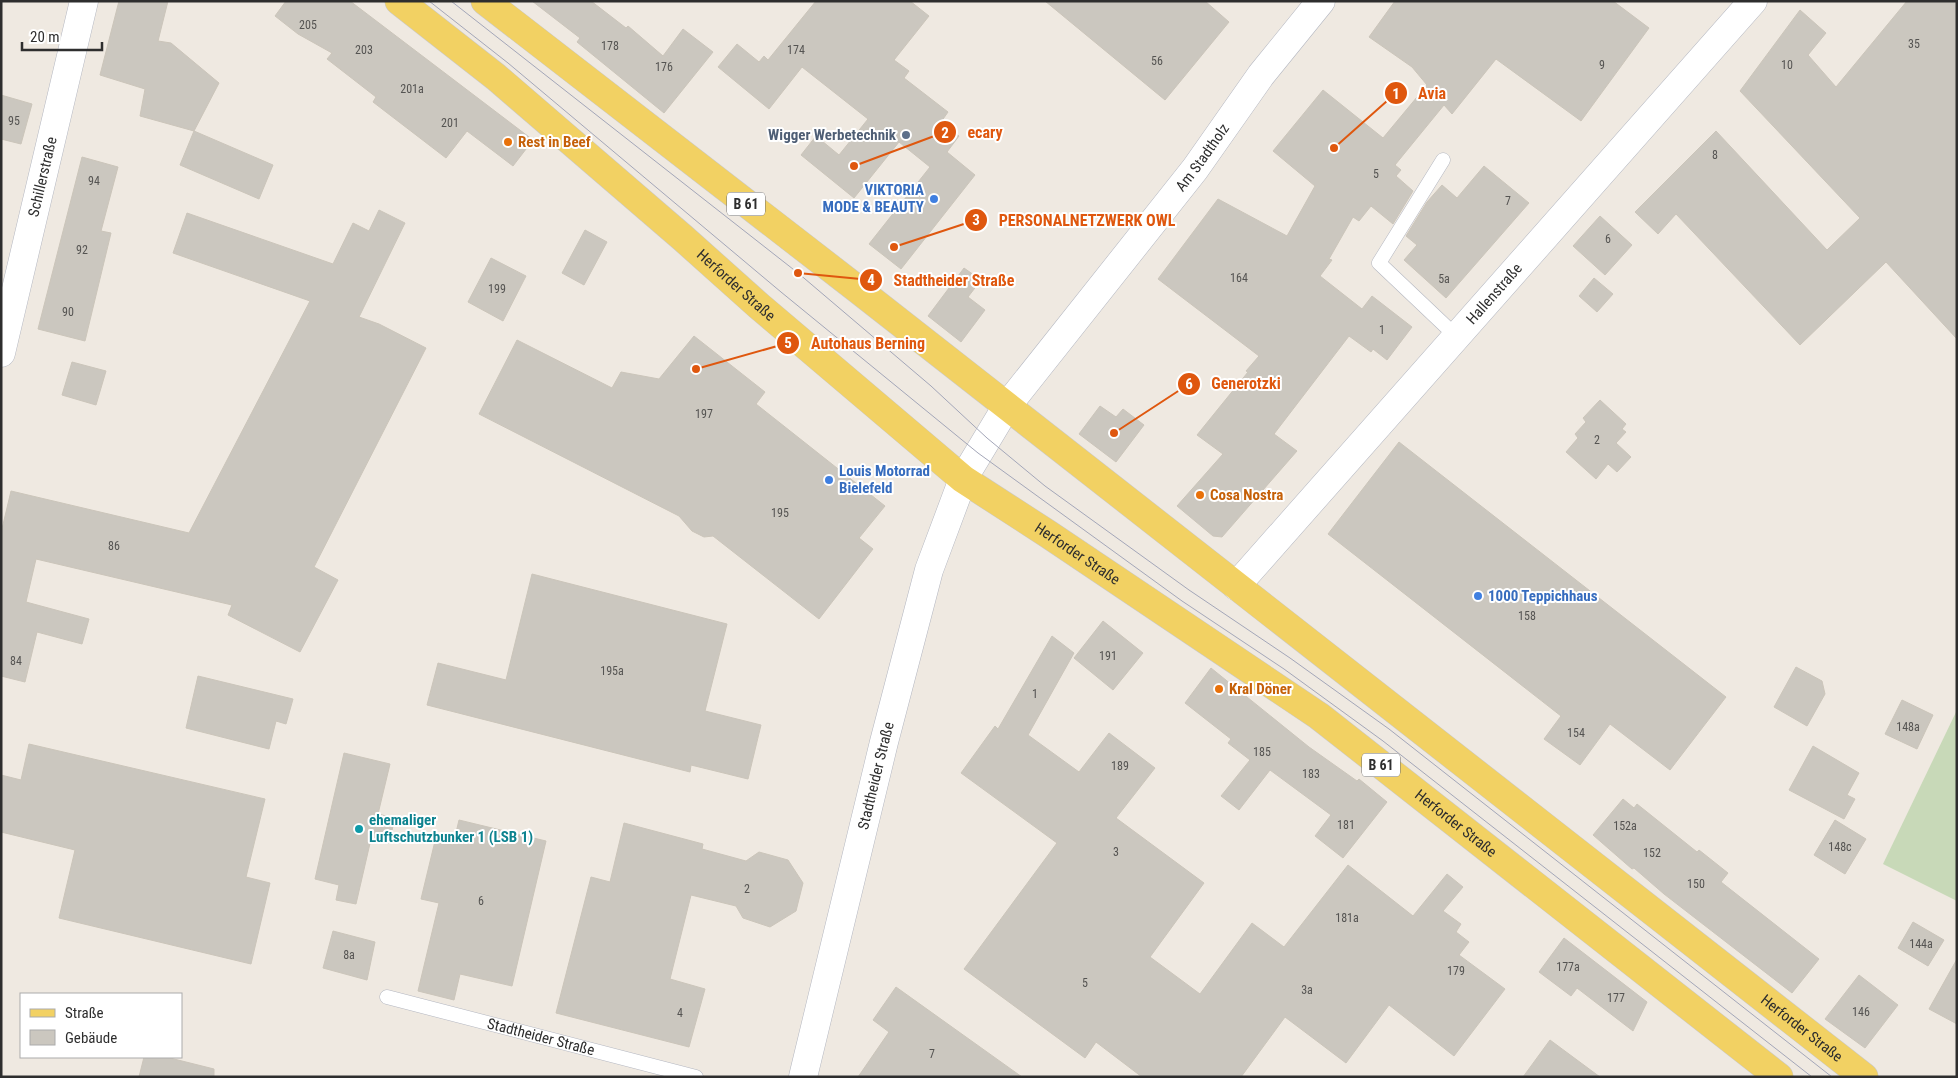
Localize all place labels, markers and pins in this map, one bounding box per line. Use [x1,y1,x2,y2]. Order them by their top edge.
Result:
callout: Avia [1383,78,1456,109]
callout: ecary [932,117,1012,148]
place label: Wigger Werbetechnik [768,126,897,144]
marker: Wigger Werbetechnik [900,129,912,141]
place label: Rest in Beef [518,133,591,151]
marker: Rest in Beef [502,136,514,148]
place label: VIKTORIA MODE & BEAUTY [823,181,925,216]
marker: VIKTORIA MODE & BEAUTY [928,193,940,205]
callout: PERSONALNETZWERK OWL [963,205,1185,236]
callout: Stadtheider Straße [859,265,1024,296]
callout: Autohaus Berning [776,328,935,359]
callout: Generotzki [1176,368,1291,399]
place label: Louis Motorrad Bielefeld [839,462,930,497]
marker: Louis Motorrad Bielefeld [823,474,835,486]
place label: Cosa Nostra [1210,486,1283,504]
marker: Cosa Nostra [1194,489,1206,501]
place label: 1000 Teppichhaus [1488,587,1598,605]
marker: 1000 Teppichhaus [1472,590,1484,602]
place label: Kral Döner [1229,680,1292,698]
marker: Kral Döner [1213,683,1225,695]
place label: ehemaliger Luftschutzbunker 1 (LSB 1) [369,811,533,846]
marker: ehemaliger Luftschutzbunker 1 (LSB 1) [353,823,365,835]

